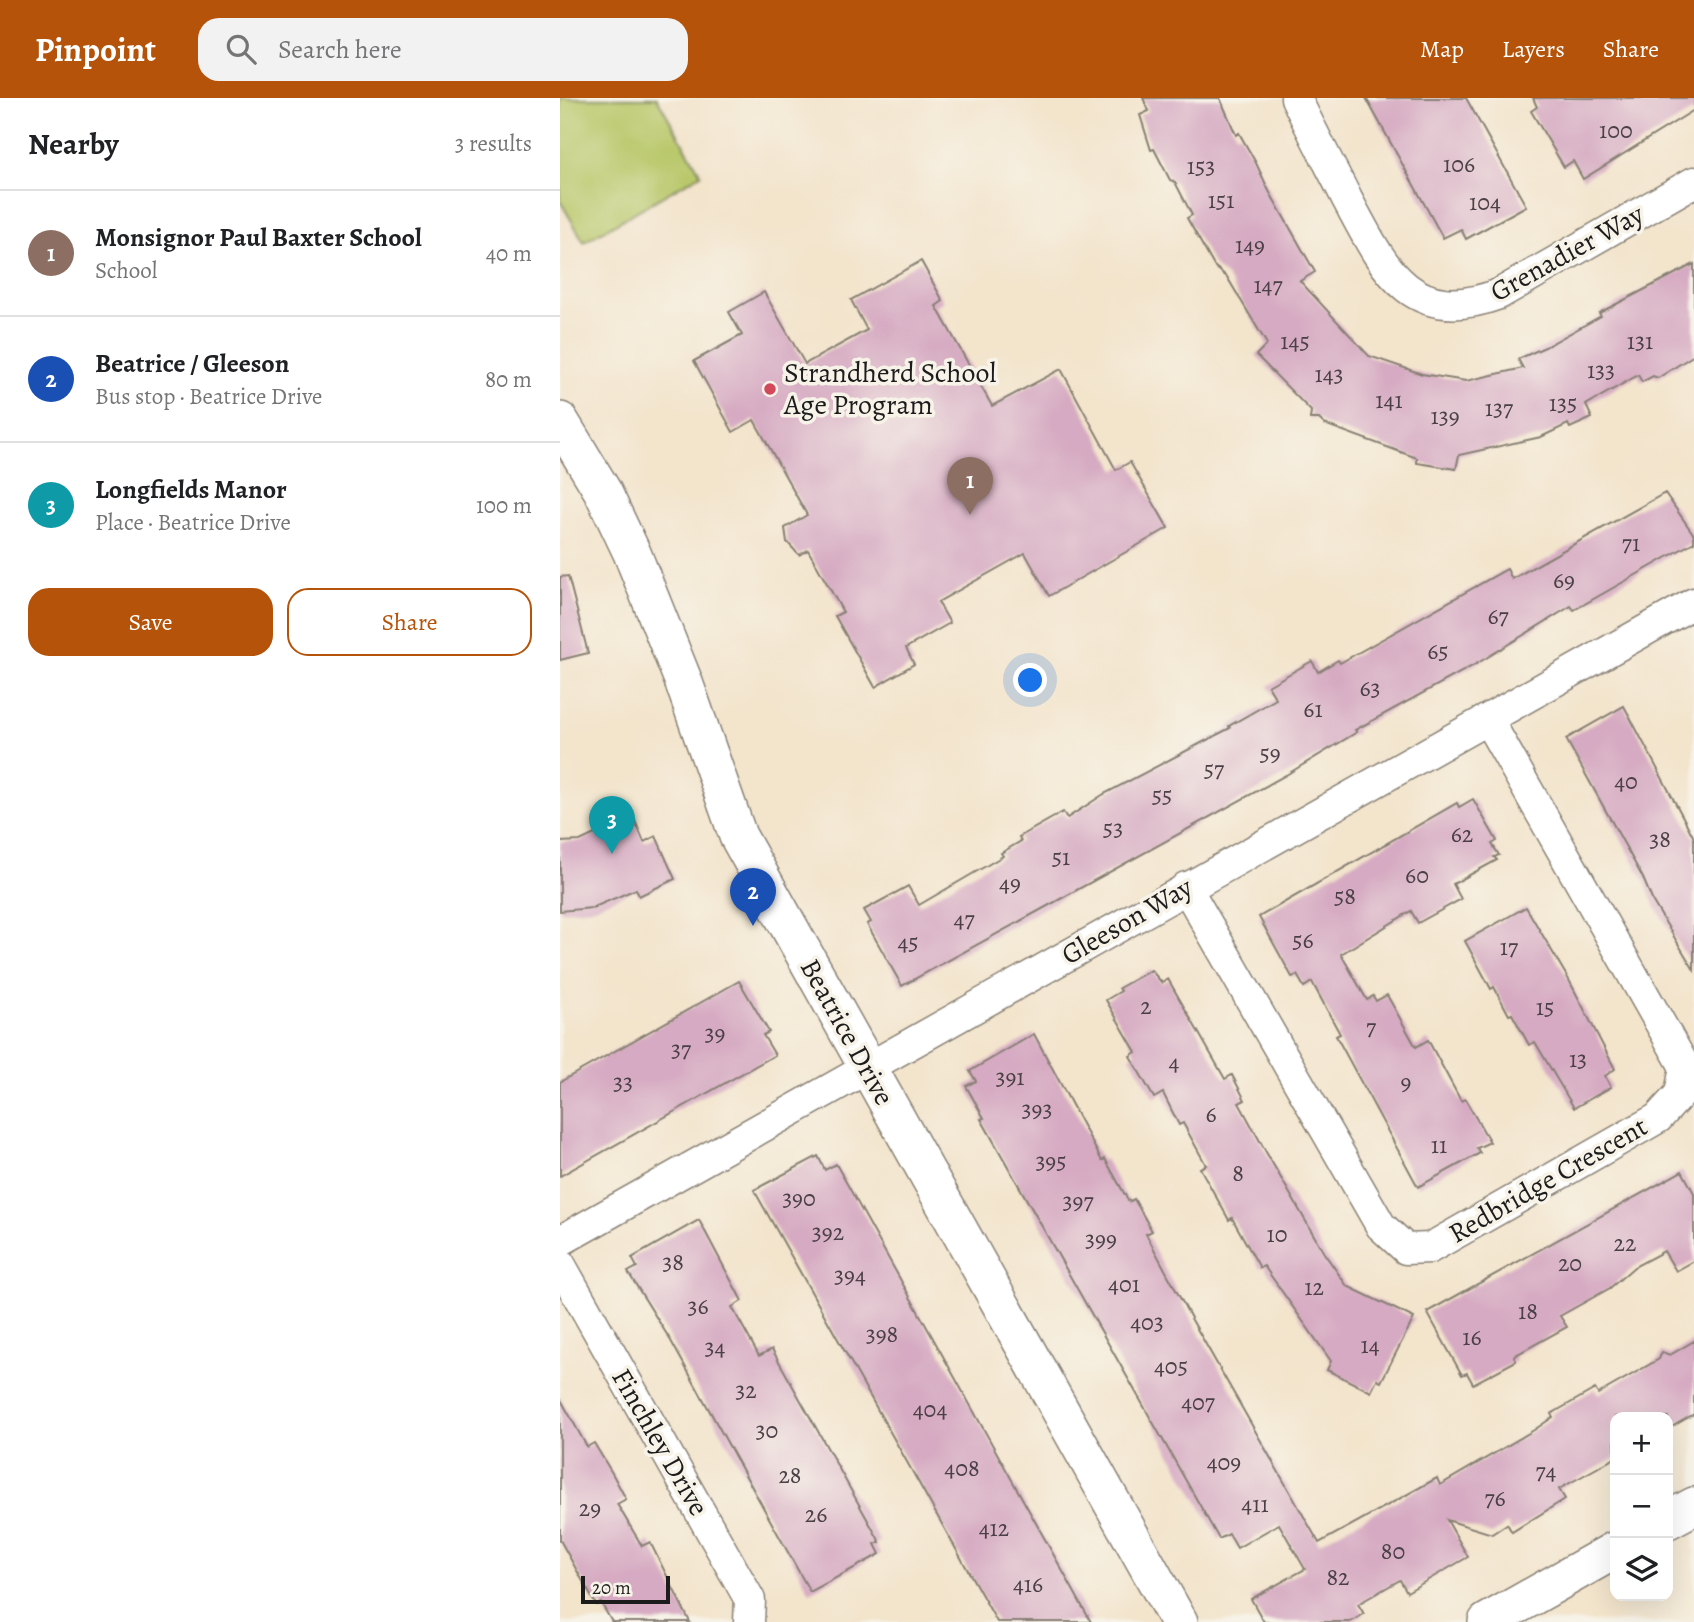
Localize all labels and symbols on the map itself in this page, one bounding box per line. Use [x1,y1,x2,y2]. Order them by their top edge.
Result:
house number: 100 [1599,114,1633,146]
house number: 106 [1443,148,1475,180]
house number: 153 [1187,150,1215,182]
house number: 151 [1208,184,1234,216]
house number: 104 [1469,186,1501,218]
street label: Grenadier Way [1483,195,1651,311]
house number: 149 [1235,229,1265,261]
house number: 147 [1253,269,1283,301]
house number: 145 [1280,325,1310,357]
house number: 131 [1627,325,1653,357]
place label: Strandherd School Age Program [783,354,996,424]
house number: 133 [1587,354,1615,386]
house number: 143 [1314,358,1344,390]
marker: Strandherd School Age Program [762,381,778,397]
house number: 141 [1375,384,1403,416]
house number: 135 [1549,387,1577,419]
house number: 137 [1485,392,1514,424]
house number: 139 [1430,400,1460,432]
pin: 1 [947,457,993,515]
house number: 71 [1622,527,1640,559]
house number: 69 [1553,564,1575,596]
house number: 67 [1487,600,1510,632]
house number: 65 [1427,635,1449,667]
your location [1013,663,1047,697]
house number: 63 [1359,672,1381,704]
house number: 61 [1303,693,1323,725]
house number: 59 [1259,737,1281,769]
house number: 57 [1204,753,1225,785]
house number: 40 [1614,765,1638,797]
house number: 55 [1152,779,1172,811]
pin: 3 [589,796,635,854]
house number: 53 [1103,812,1123,844]
house number: 62 [1451,818,1473,850]
house number: 38 [1649,823,1671,855]
house number: 51 [1052,841,1070,873]
house number: 60 [1405,859,1429,891]
house number: 49 [999,867,1021,899]
pin: 2 [730,868,776,926]
street label: Gleeson Way [1055,868,1200,974]
house number: 58 [1334,880,1356,912]
house number: 47 [954,903,975,935]
house number: 56 [1292,924,1314,956]
house number: 45 [897,926,919,958]
house number: 17 [1500,931,1519,963]
street label: Beatrice Drive [791,952,903,1112]
house number: 2 [1140,990,1152,1022]
house number: 15 [1536,991,1554,1023]
house number: 7 [1366,1011,1377,1043]
house number: 39 [705,1017,725,1049]
house number: 37 [671,1033,692,1065]
house number: 13 [1569,1043,1587,1075]
house number: 4 [1169,1046,1180,1078]
house number: 391 [995,1061,1025,1093]
house number: 33 [613,1066,633,1098]
house number: 9 [1401,1066,1411,1098]
house number: 393 [1022,1093,1052,1125]
house number: 6 [1205,1098,1217,1130]
street label: Redbridge Crescent [1442,1108,1654,1252]
house number: 11 [1431,1129,1447,1161]
house number: 395 [1035,1145,1067,1177]
house number: 8 [1232,1157,1244,1189]
house number: 390 [782,1182,816,1214]
house number: 397 [1063,1185,1094,1217]
house number: 392 [812,1216,844,1248]
house number: 10 [1267,1218,1288,1250]
house number: 399 [1085,1223,1117,1255]
house number: 22 [1614,1227,1636,1259]
house number: 38 [662,1246,684,1278]
house number: 20 [1558,1247,1582,1279]
house number: 394 [834,1259,866,1291]
house number: 401 [1108,1268,1140,1300]
house number: 12 [1304,1271,1324,1303]
house number: 36 [687,1290,709,1322]
house number: 18 [1518,1295,1538,1327]
house number: 403 [1130,1306,1164,1338]
house number: 398 [866,1318,898,1350]
house number: 16 [1462,1321,1482,1353]
house number: 14 [1360,1329,1380,1361]
house number: 34 [705,1331,726,1363]
house number: 405 [1154,1350,1188,1382]
street label: Finchley Drive [603,1361,717,1523]
house number: 32 [735,1374,757,1406]
house number: 407 [1181,1386,1216,1418]
house number: 404 [913,1393,947,1425]
house number: 30 [756,1414,778,1446]
house number: 409 [1207,1446,1241,1478]
house number: 408 [944,1452,980,1484]
house number: 74 [1536,1455,1557,1487]
house number: 28 [778,1459,802,1491]
house number: 76 [1484,1482,1506,1514]
house number: 411 [1241,1488,1269,1520]
house number: 29 [579,1492,601,1524]
house number: 26 [805,1498,827,1530]
house number: 412 [979,1512,1009,1544]
house number: 80 [1381,1535,1405,1567]
house number: 82 [1326,1561,1350,1593]
house number: 416 [1013,1568,1043,1600]
scale bar [581,1573,670,1605]

